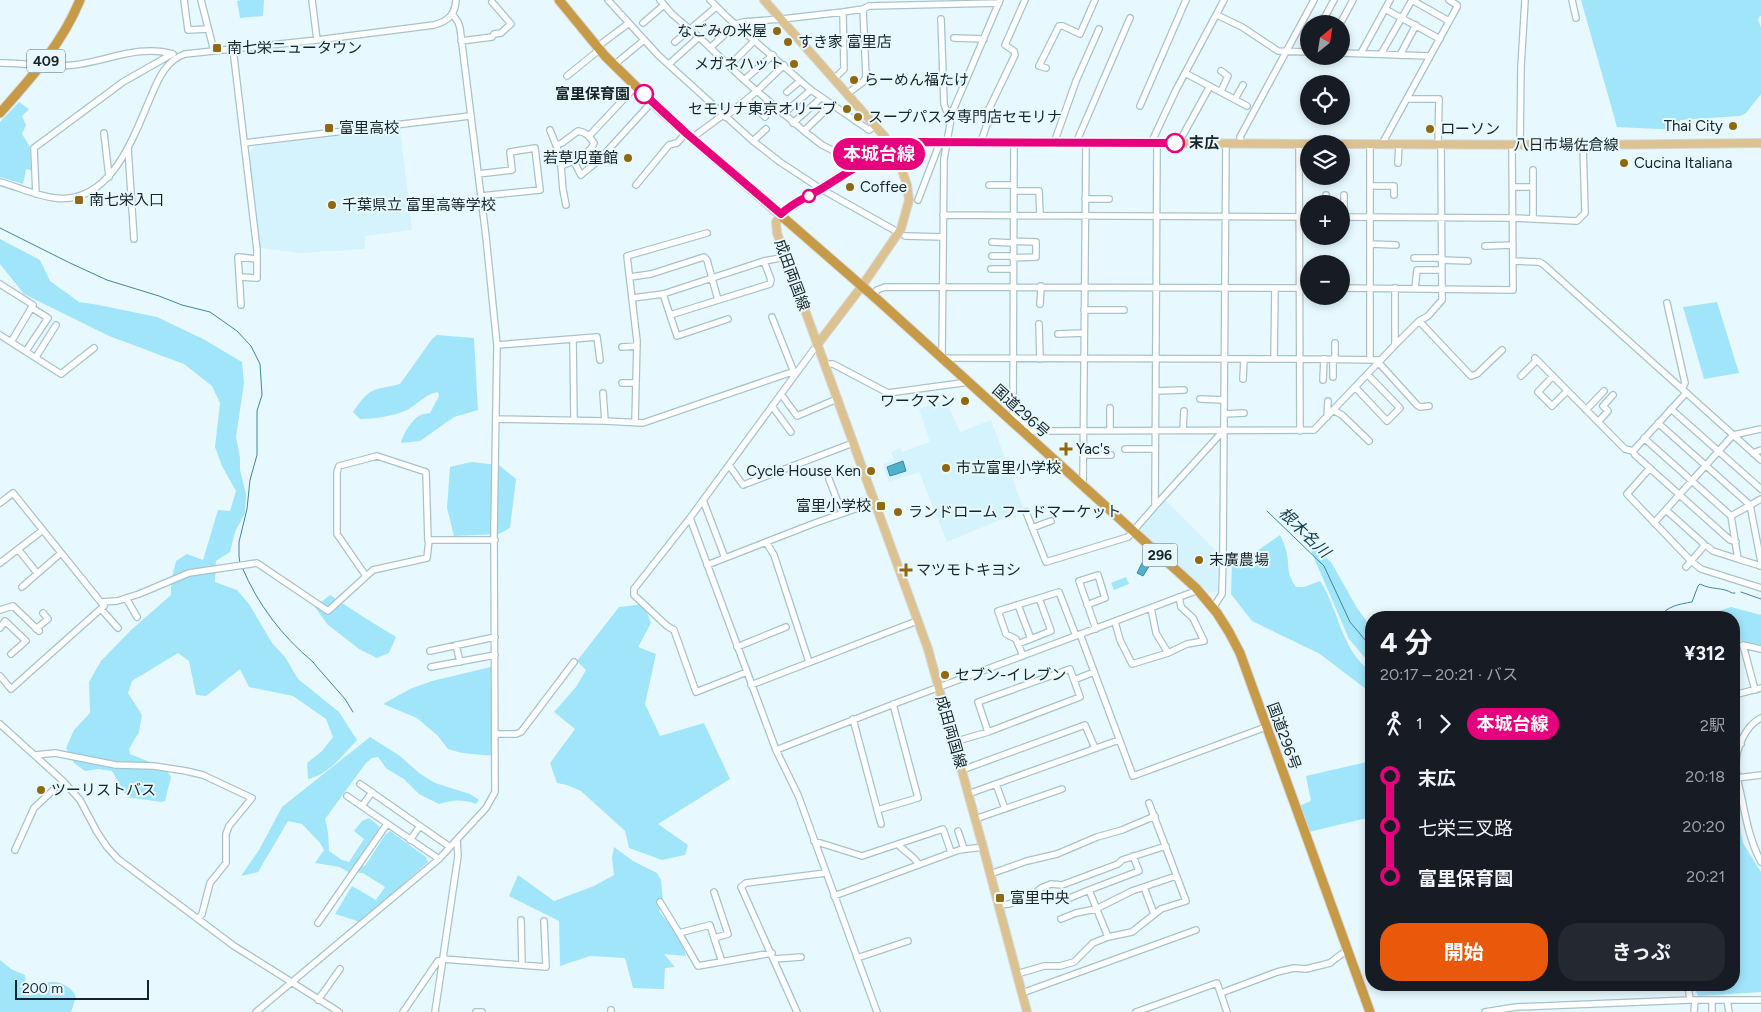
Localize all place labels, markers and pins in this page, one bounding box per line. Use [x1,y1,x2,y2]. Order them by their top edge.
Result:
place label: なごみの米屋 [677,22,767,40]
marker: なごみの米屋 [771,25,783,37]
place label: すき家 富里店 [798,33,892,51]
marker: すき家 富里店 [782,36,794,48]
place label: 南七栄ニュータウン [227,39,362,57]
marker: 南七栄ニュータウン [211,42,223,54]
place label: メガネハット [694,55,784,73]
marker: メガネハット [788,58,800,70]
place label: らーめん福たけ [864,71,969,89]
marker: らーめん福たけ [848,74,860,86]
marker: 富里保育園 [634,84,654,104]
place label: 富里保育園 [555,85,630,103]
place label: セモリナ東京オリーブ [688,100,837,118]
marker: セモリナ東京オリーブ [841,103,853,115]
place label: スープパスタ専門店セモリナ [868,108,1062,126]
marker: スープパスタ専門店セモリナ [852,111,864,123]
place label: Thai City [1664,117,1723,135]
place label: 富里高校 [339,119,399,137]
place label: ローソン [1440,120,1500,138]
marker: Thai City [1727,120,1739,132]
marker: 富里高校 [323,122,335,134]
marker: ローソン [1424,123,1436,135]
marker: 末広 [1165,133,1185,153]
place label: 末広 [1189,134,1219,152]
place label: 若草児童館 [543,149,618,167]
marker: 若草児童館 [622,152,634,164]
place label: Cucina Italiana [1634,154,1732,172]
marker: Cucina Italiana [1618,157,1630,169]
place label: Coffee [860,178,907,196]
marker: Coffee [844,181,856,193]
unlabelled marker [802,189,816,203]
place label: 南七栄入口 [89,191,164,209]
marker: 南七栄入口 [73,194,85,206]
place label: 千葉県立 富里高等学校 [342,196,496,214]
marker: 千葉県立 富里高等学校 [326,199,338,211]
place label: ワークマン [880,392,955,410]
marker: ワークマン [959,395,971,407]
place label: Yac's [1076,440,1110,458]
marker: Yac's [1060,443,1072,455]
place label: 市立富里小学校 [956,459,1061,477]
place label: Cycle House Ken [746,462,861,480]
marker: 市立富里小学校 [940,462,952,474]
marker: Cycle House Ken [865,465,877,477]
place label: 富里小学校 [796,497,871,515]
marker: 富里小学校 [875,500,887,512]
place label: ランドローム フードマーケット [908,503,1121,521]
marker: ランドローム フードマーケット [892,506,904,518]
place label: 末廣農場 [1209,551,1269,569]
marker: 末廣農場 [1193,554,1205,566]
place label: マツモトキヨシ [916,561,1021,579]
marker: マツモトキヨシ [900,564,912,576]
place label: セブン-イレブン [955,666,1066,684]
marker: セブン-イレブン [939,669,951,681]
place label: ツーリストバス [51,781,156,799]
marker: ツーリストバス [35,784,47,796]
place label: 富里中央 [1010,889,1070,907]
marker: 富里中央 [994,892,1006,904]

